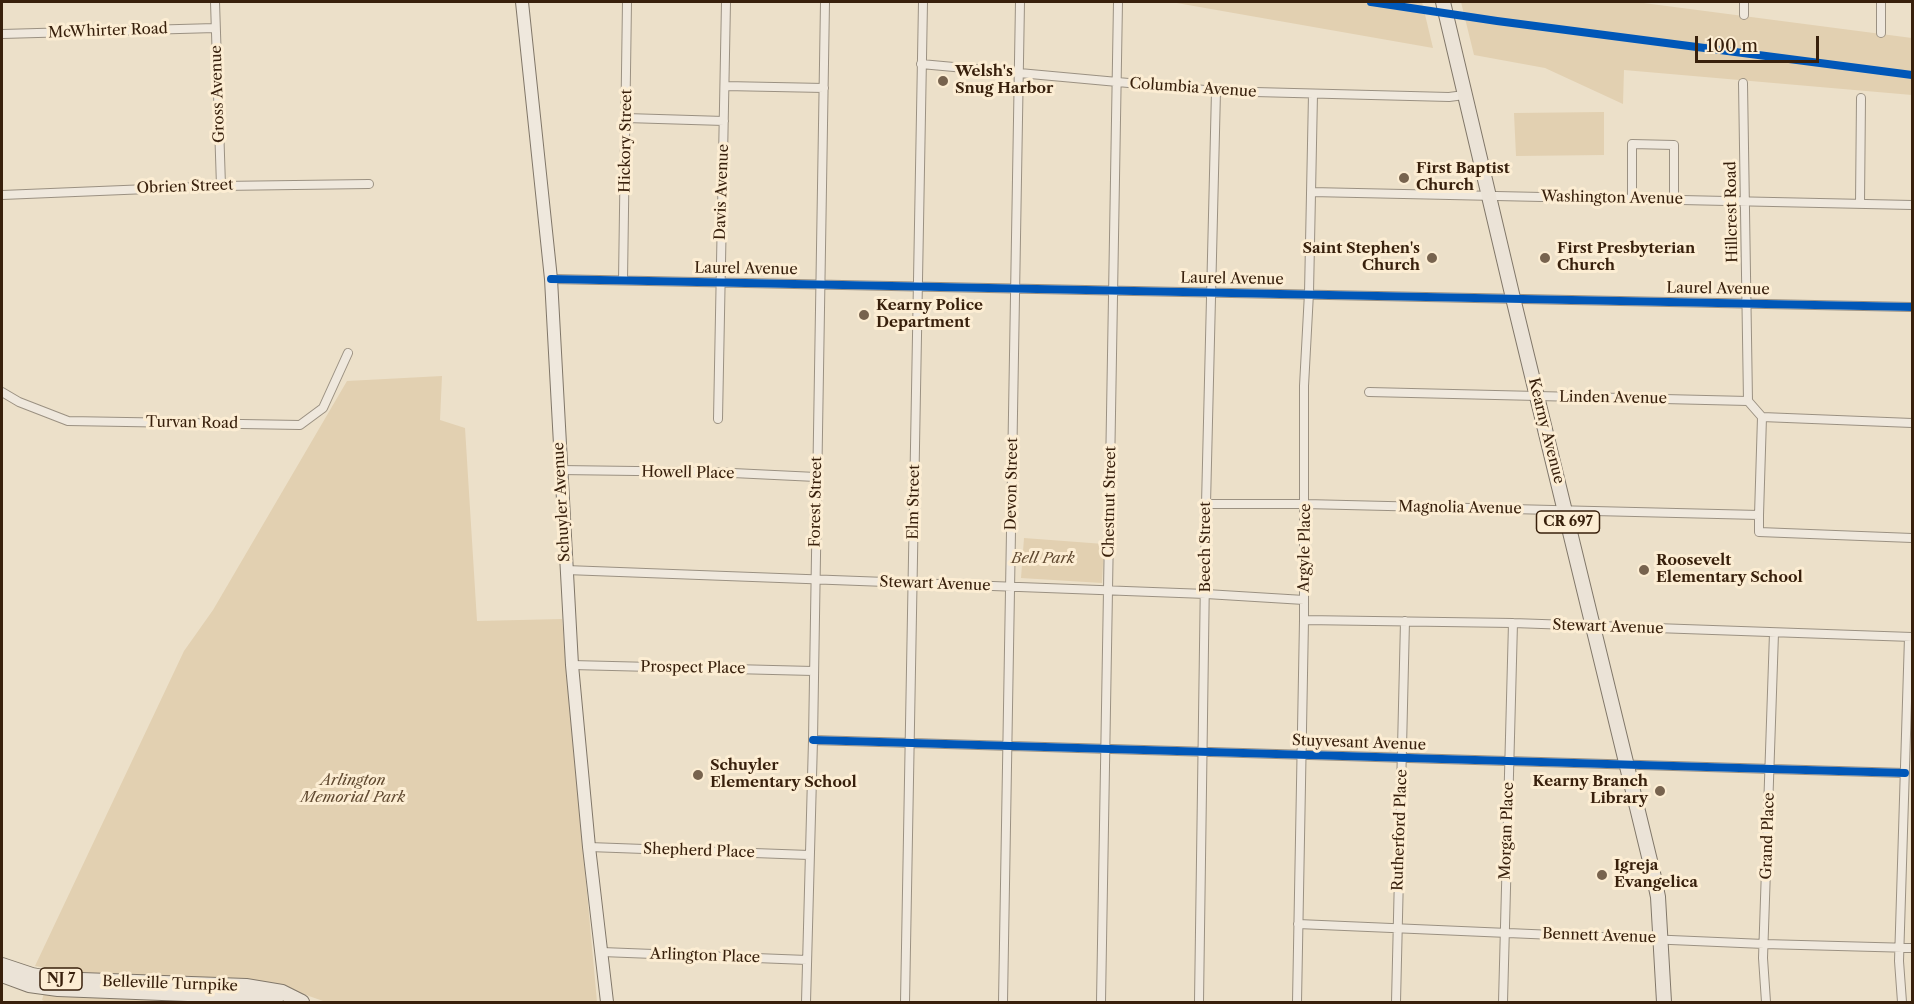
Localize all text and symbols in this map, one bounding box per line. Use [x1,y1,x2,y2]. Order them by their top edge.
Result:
street label: McWhirter Road [48,20,168,42]
scale bar [1698,24,1822,62]
text: 100 m [1706,35,1758,57]
street label: Gross Avenue [207,45,229,143]
place label: Welsh's Snug Harbor [955,63,1053,98]
marker: Welsh's Snug Harbor [936,74,950,88]
street label: Columbia Avenue [1129,75,1257,101]
street label: Hickory Street [616,89,636,193]
street label: Davis Avenue [711,144,733,240]
place label: First Baptist Church [1416,160,1510,195]
street label: Hillcrest Road [1722,161,1742,263]
marker: First Baptist Church [1397,171,1411,185]
street label: Obrien Street [136,176,234,198]
street label: Washington Avenue [1541,188,1683,208]
place label: Saint Stephen's Church [1302,240,1420,275]
place label: First Presbyterian Church [1557,240,1695,275]
marker: Saint Stephen's Church [1425,251,1439,265]
marker: First Presbyterian Church [1538,251,1552,265]
street label: Laurel Avenue [694,259,798,279]
street label: Laurel Avenue [1180,269,1284,289]
street label: Laurel Avenue [1666,279,1770,299]
place label: Kearny Police Department [876,297,983,332]
marker: Kearny Police Department [857,308,871,322]
street label: Kearny Avenue [1524,376,1568,486]
street label: Linden Avenue [1559,388,1667,408]
street label: Turvan Road [146,413,238,433]
street label: Devon Street [1002,437,1022,531]
street label: Schuyler Avenue [550,442,574,562]
street label: Chestnut Street [1100,446,1120,558]
street label: Forest Street [806,456,826,548]
street label: Howell Place [641,463,735,483]
street label: Elm Street [904,464,924,540]
street label: Magnolia Avenue [1398,498,1522,518]
street label: Beech Street [1197,501,1215,593]
street label: Argyle Place [1295,503,1315,593]
road number: CR 697 [1536,511,1600,533]
park label: Bell Park [1011,550,1075,568]
place label: Roosevelt Elementary School [1656,552,1803,587]
marker: Roosevelt Elementary School [1637,563,1651,577]
street label: Stewart Avenue [879,573,991,595]
street label: Stewart Avenue [1552,616,1664,638]
street label: Prospect Place [640,658,746,678]
street label: Stuyvesant Avenue [1292,732,1426,754]
place label: Schuyler Elementary School [710,757,857,792]
marker: Schuyler Elementary School [691,768,705,782]
street label: Rutherford Place [1389,769,1411,891]
park label: Arlington Memorial Park [301,772,405,807]
place label: Kearny Branch Library [1533,773,1648,808]
street label: Morgan Place [1496,782,1518,880]
marker: Kearny Branch Library [1653,784,1667,798]
street label: Grand Place [1757,792,1779,880]
street label: Shepherd Place [643,840,755,862]
place label: Igreja Evangelica [1614,857,1698,892]
marker: Igreja Evangelica [1595,868,1609,882]
street label: Bennett Avenue [1542,925,1656,947]
street label: Arlington Place [650,945,760,967]
road number: NJ 7 [40,968,82,990]
street label: Belleville Turnpike [102,973,238,995]

